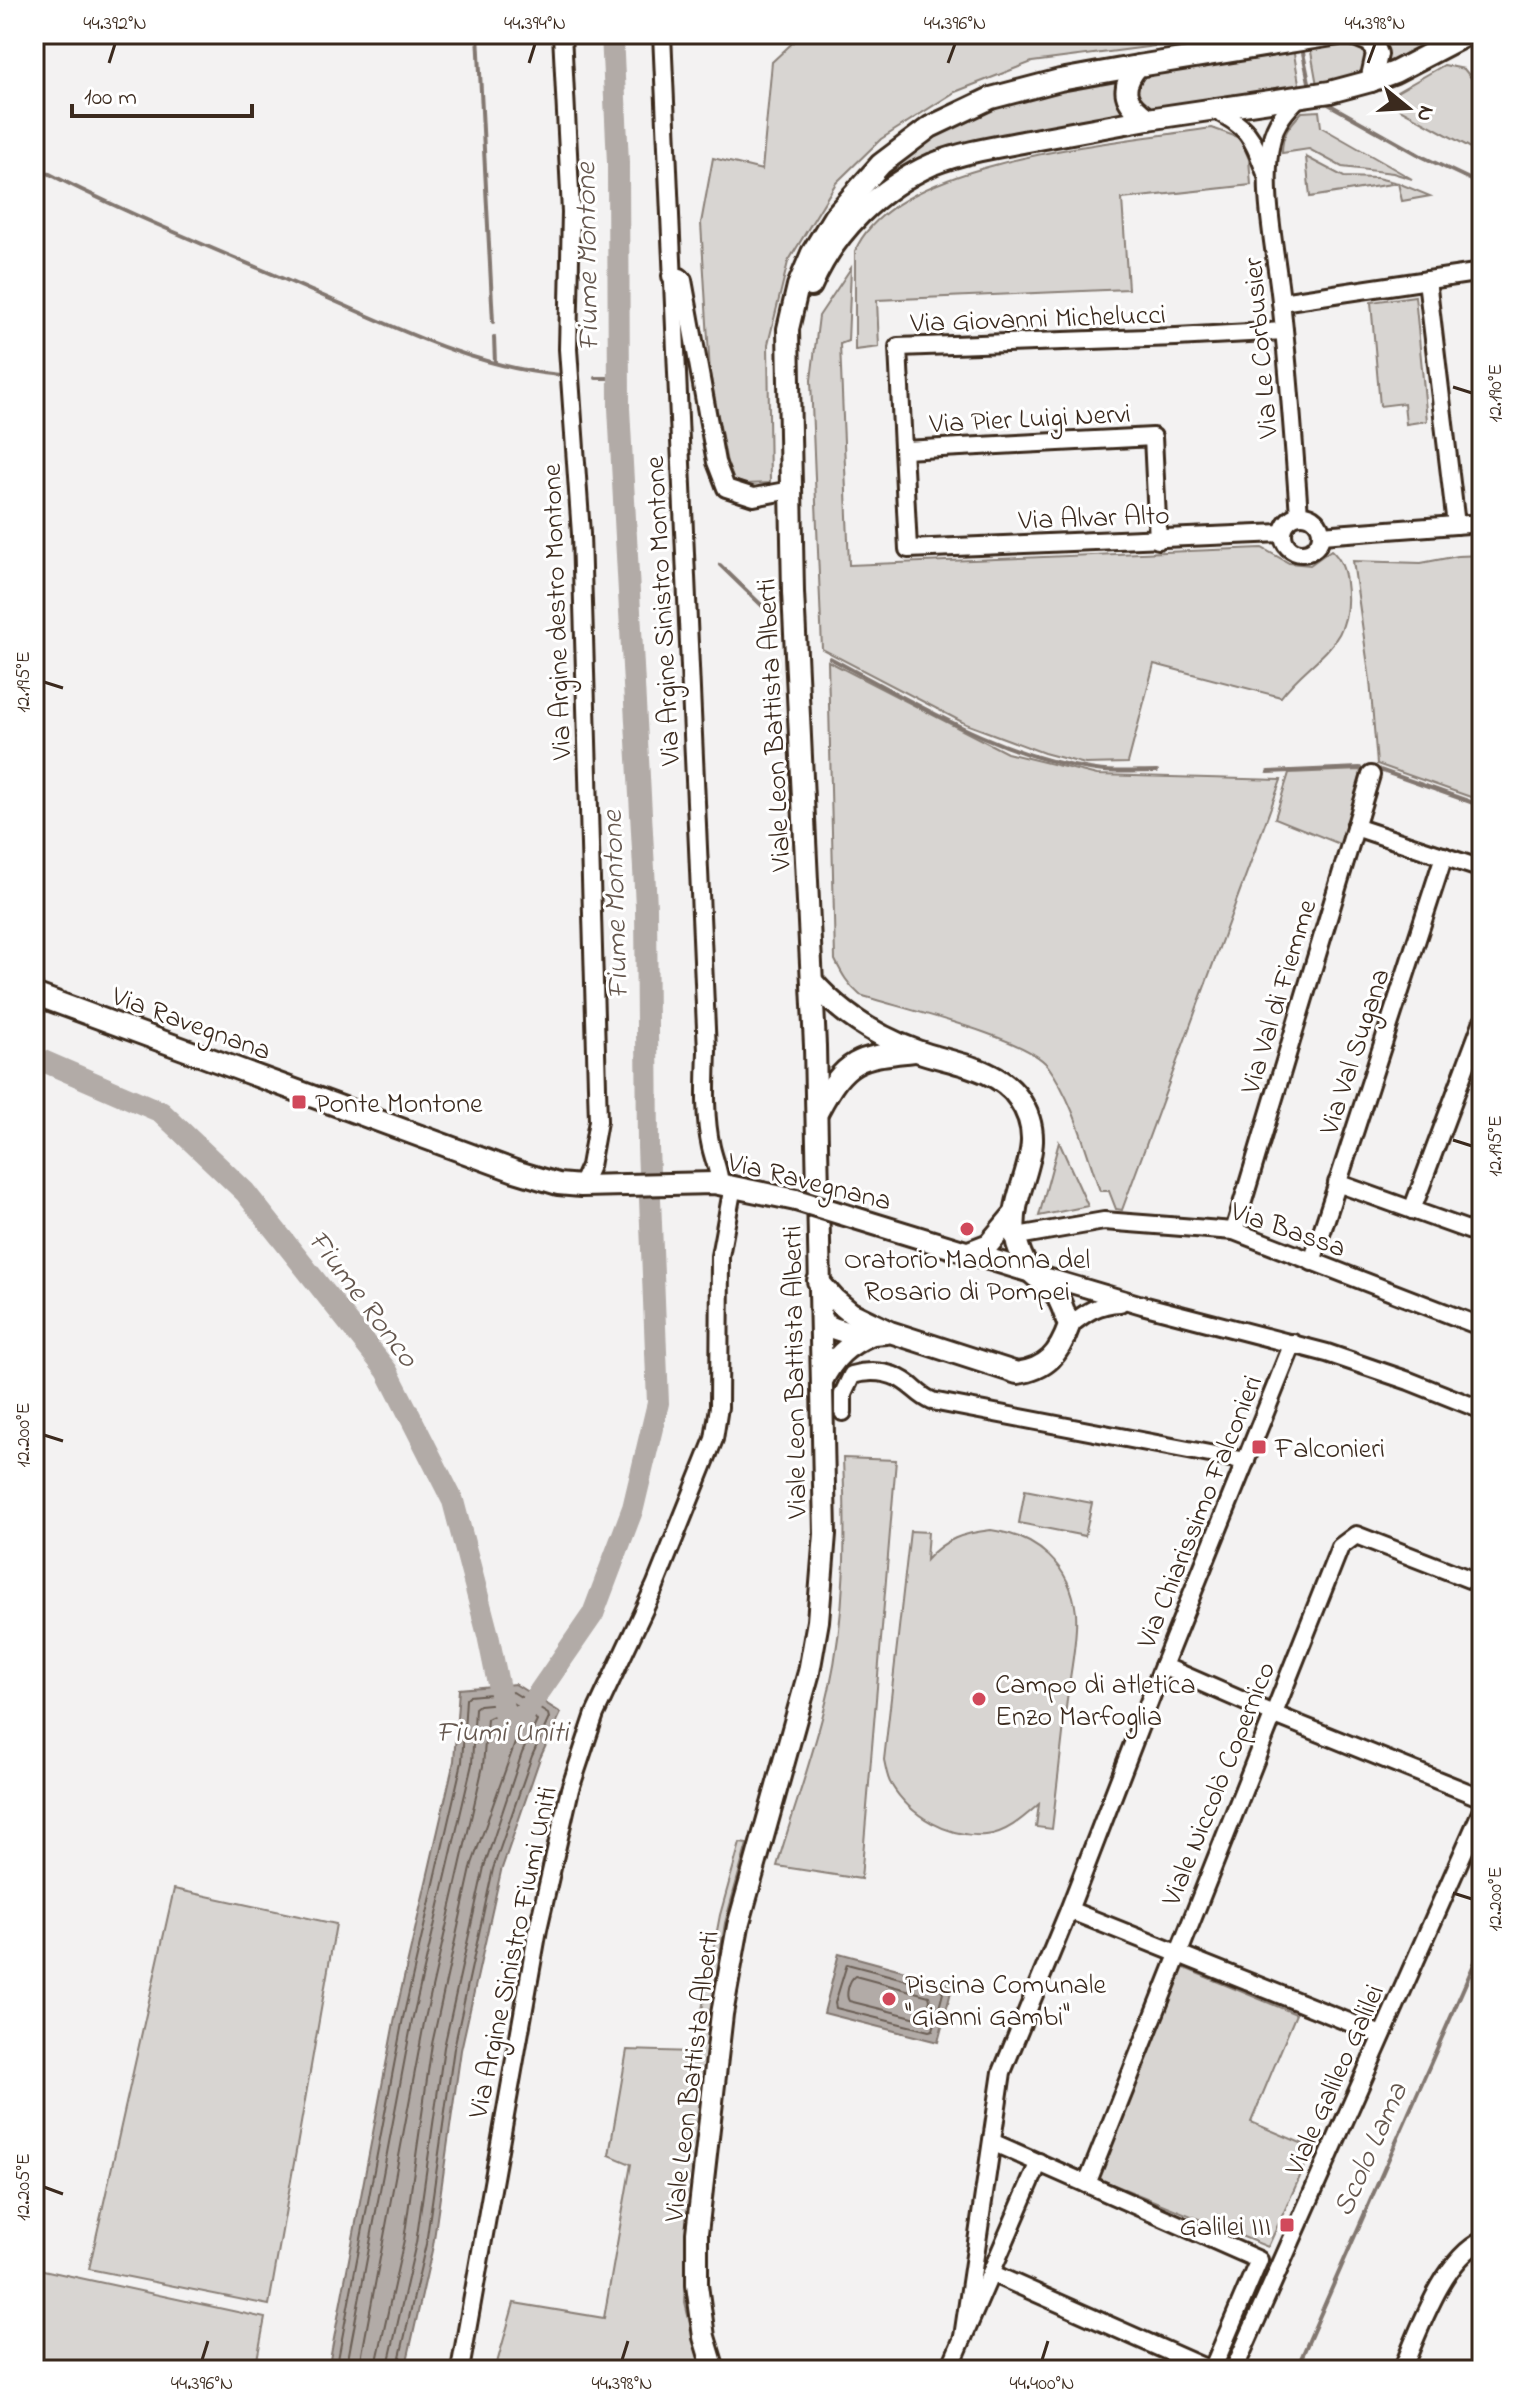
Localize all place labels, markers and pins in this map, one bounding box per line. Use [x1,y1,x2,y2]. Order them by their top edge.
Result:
place label: Ponte Montone [315,1085,483,1126]
marker: Ponte Montone [290,1093,308,1111]
marker: Oratorio Madonna del Rosario di Pompei [958,1220,976,1238]
place label: Oratorio Madonna del Rosario di Pompei [844,1241,1090,1314]
place label: Falconieri [1274,1430,1385,1471]
marker: Falconieri [1250,1438,1268,1456]
place label: Campo di atletica Enzo Marfoglia [995,1666,1196,1739]
marker: Campo di atletica Enzo Marfoglia [970,1690,988,1708]
place label: Piscina Comunale "Gianni Gambi" [905,1966,1106,2039]
marker: Piscina Comunale "Gianni Gambi" [880,1990,898,2008]
place label: Galilei III [1180,2208,1271,2249]
marker: Galilei III [1278,2216,1296,2234]

